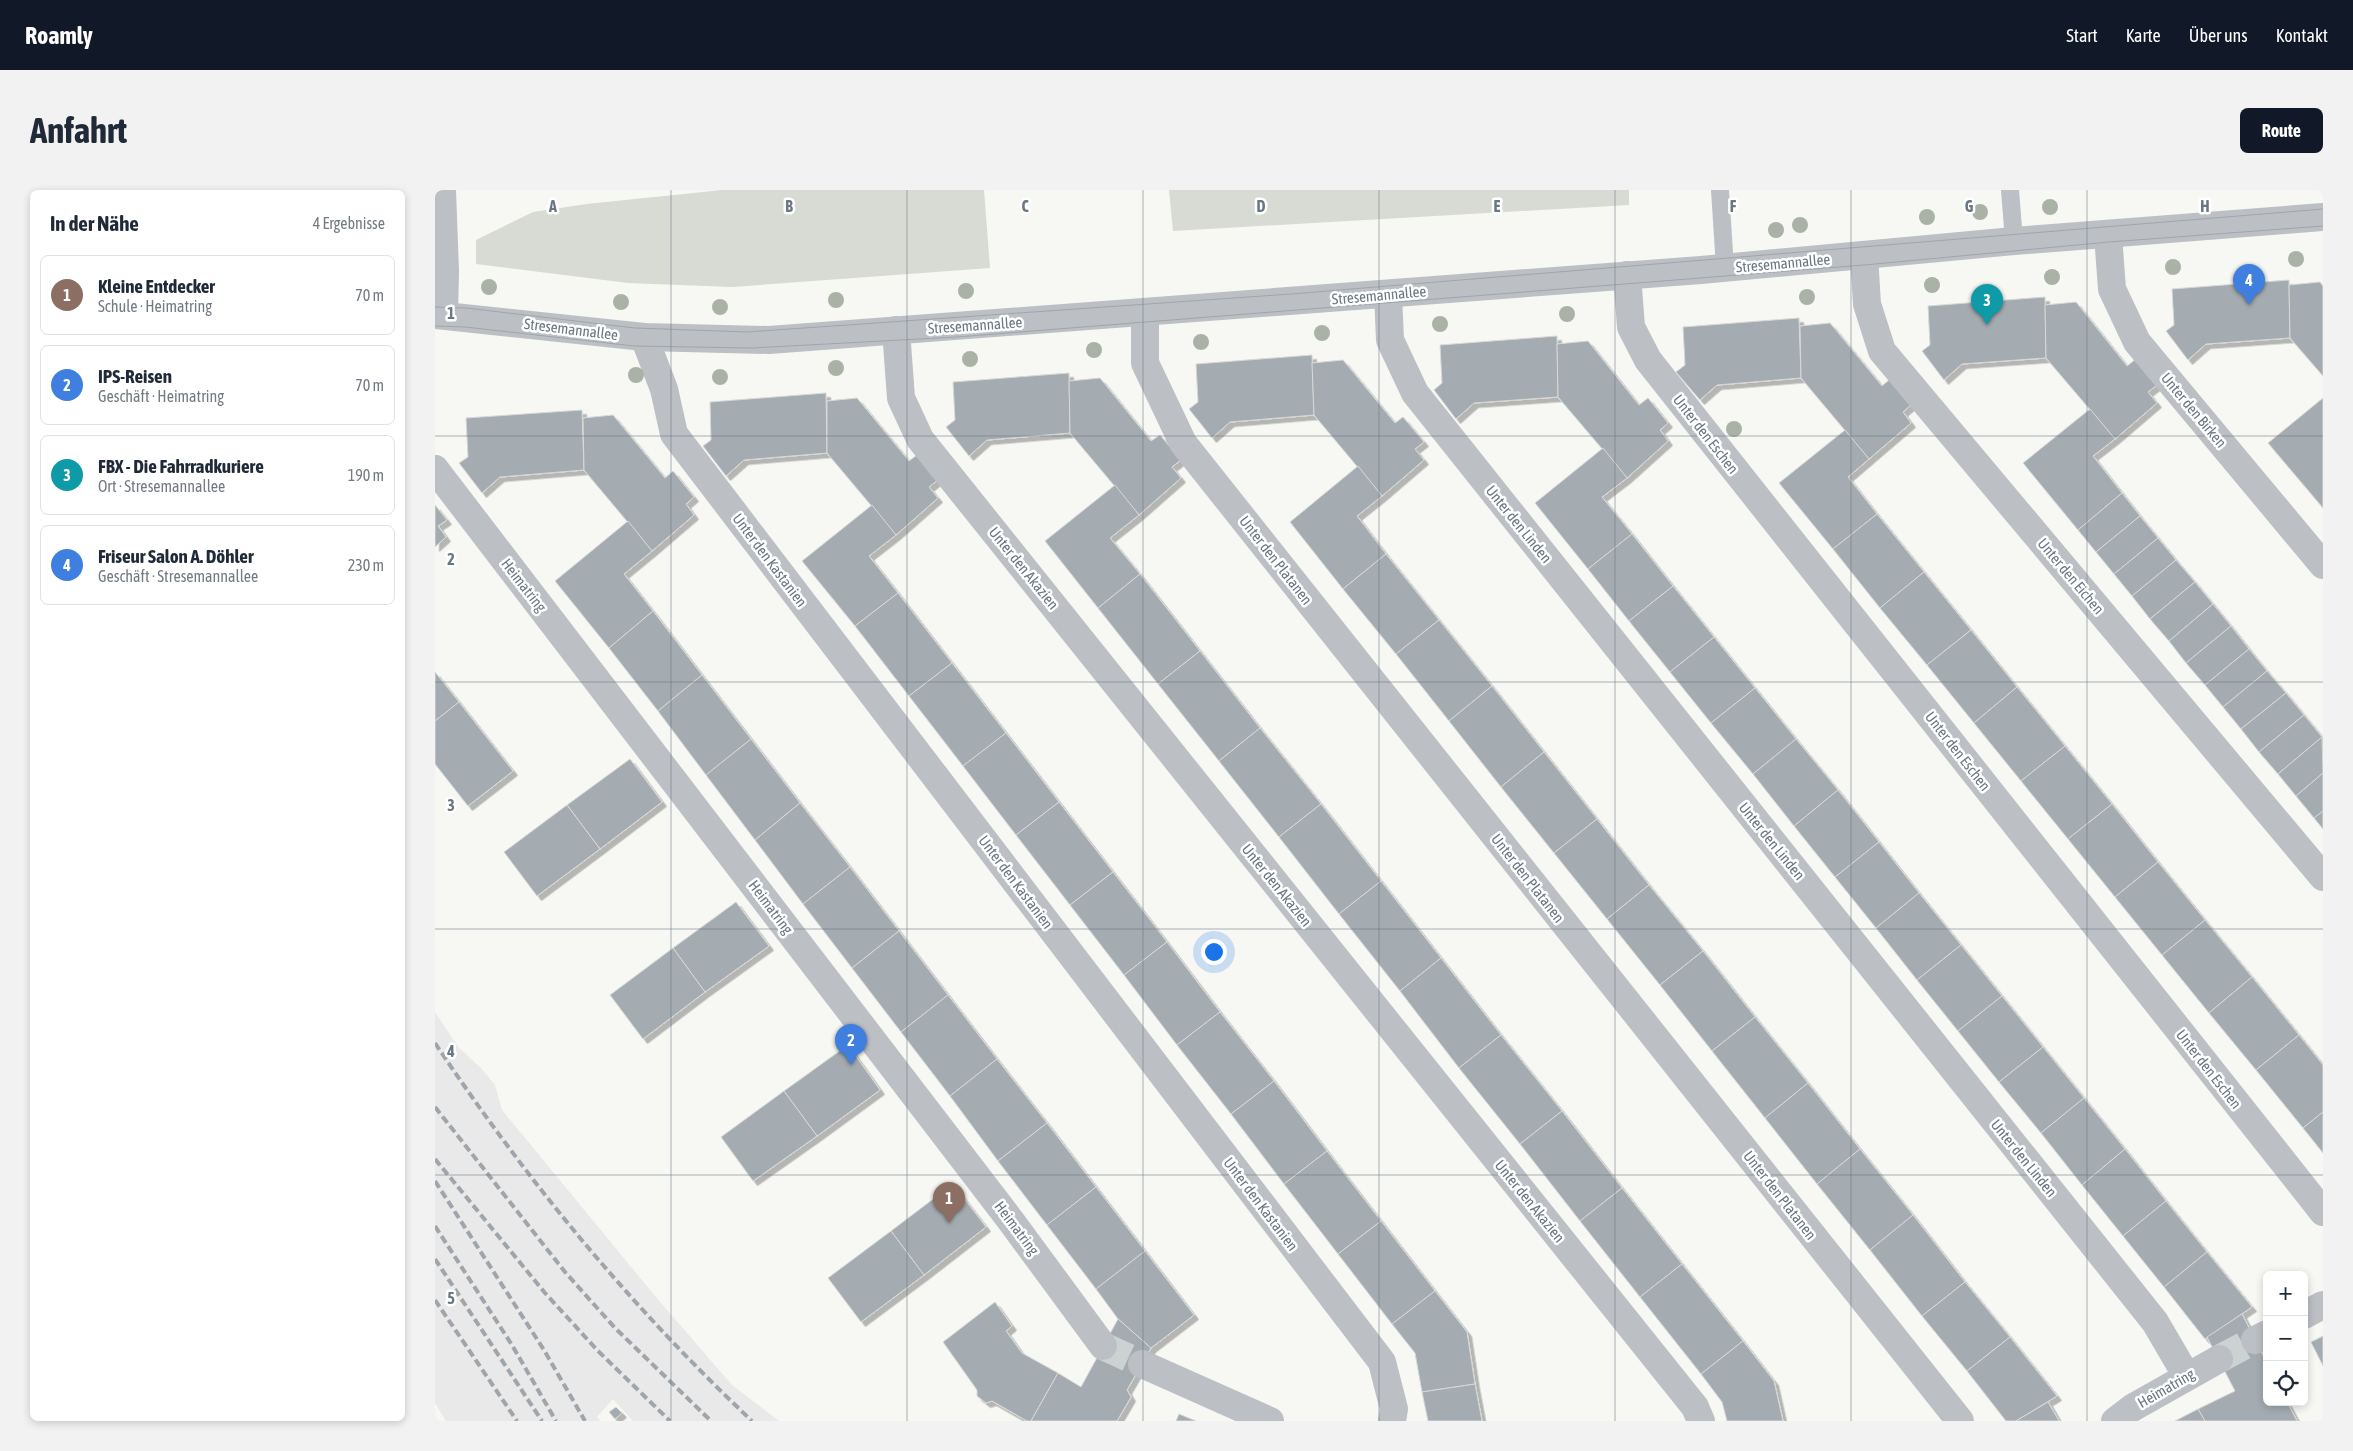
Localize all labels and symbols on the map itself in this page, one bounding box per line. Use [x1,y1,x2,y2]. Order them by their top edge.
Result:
text: A [548,197,557,215]
text: B [785,197,793,215]
text: C [1021,197,1029,215]
text: D [1257,197,1266,215]
text: E [1494,197,1501,215]
text: F [1730,197,1737,215]
text: G [1965,197,1974,215]
text: H [2200,197,2210,215]
street label: Stresemannallee [1735,250,1831,276]
pin: 4 [2233,264,2265,305]
street label: Stresemannallee [1331,282,1427,308]
pin: 3 [1971,284,2003,325]
text: 1 [447,304,455,322]
street label: Stresemannallee [927,313,1023,337]
street label: Stresemannallee [523,315,619,343]
street label: Unter den Birken [2158,369,2230,451]
street label: Unter den Eschen [1670,391,1742,477]
street label: Unter den Linden [1483,482,1555,566]
street label: Unter den Kastanien [729,510,811,610]
street label: Unter den Platanen [1236,512,1316,608]
street label: Unter den Akazien [986,524,1062,612]
street label: Unter den Eichen [2034,535,2108,617]
text: 2 [447,550,455,568]
street label: Heimatring [498,555,550,615]
street label: Unter den Eschen [1922,708,1994,794]
text: 3 [447,796,455,814]
street label: Unter den Linden [1736,799,1808,883]
street label: Unter den Platanen [1488,830,1568,926]
street label: Unter den Kastanien [975,832,1057,932]
street label: Unter den Akazien [1239,841,1315,929]
street label: Heimatring [745,877,797,938]
your location [1201,939,1227,965]
pin: 2 [835,1024,867,1065]
street label: Unter den Eschen [2173,1026,2245,1112]
text: 4 [446,1042,455,1060]
street label: Unter den Linden [1988,1116,2060,1200]
street label: Unter den Platanen [1740,1147,1820,1243]
street label: Unter den Kastanien [1220,1154,1302,1254]
street label: Unter den Akazien [1492,1157,1568,1245]
pin: 1 [933,1182,965,1223]
street label: Heimatring [991,1198,1043,1259]
text: 5 [447,1289,455,1307]
street label: Heimatring [2135,1365,2198,1411]

